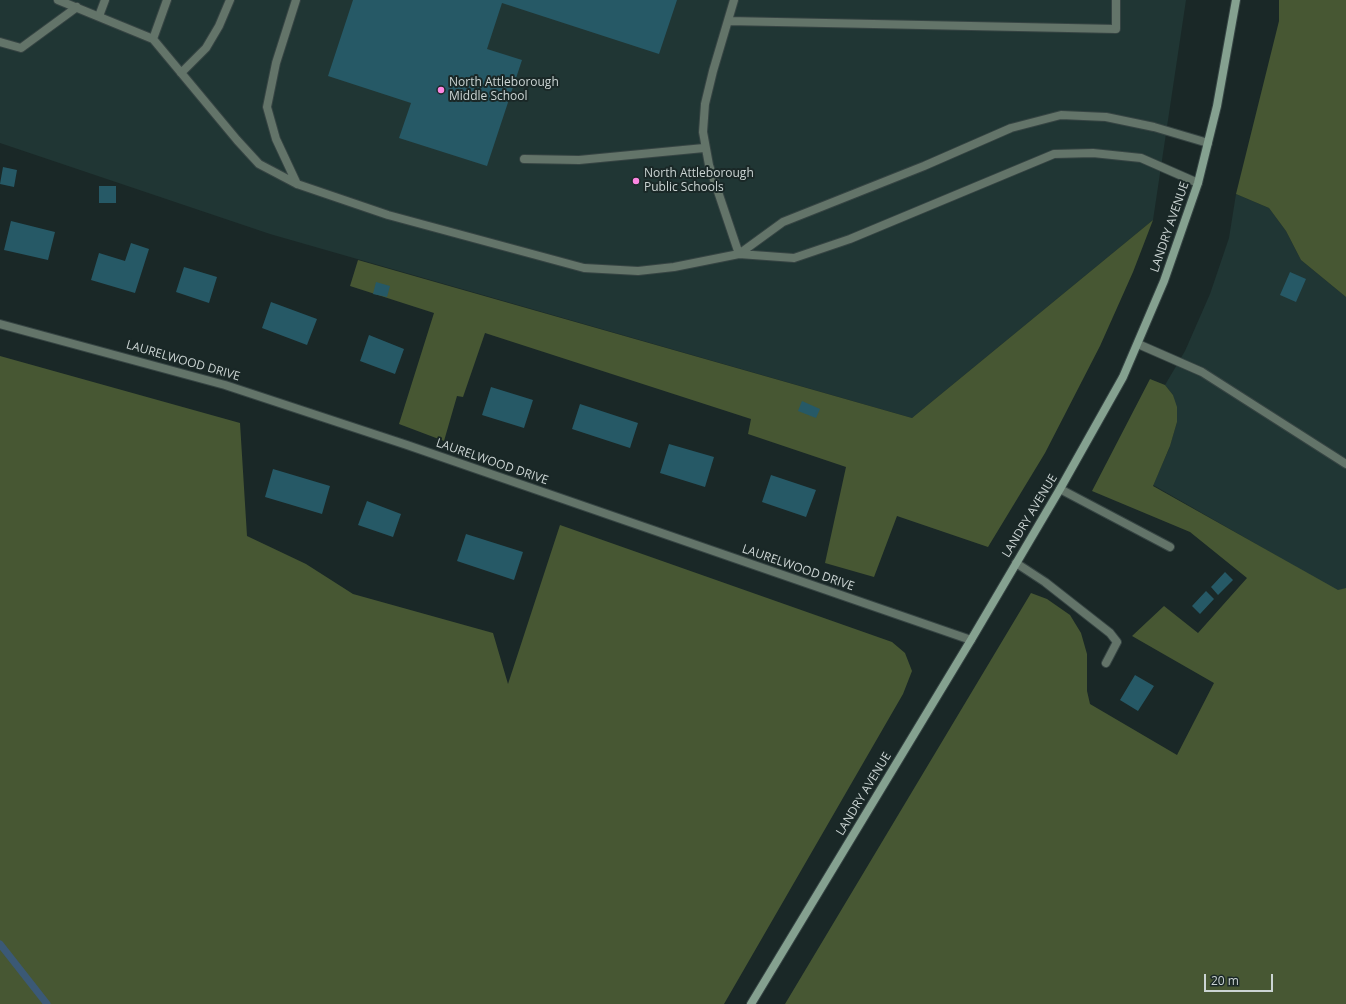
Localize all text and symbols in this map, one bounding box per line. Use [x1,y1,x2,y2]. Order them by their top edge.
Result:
place label: North Attleborough Middle School [449,76,559,104]
marker: North Attleborough Middle School [436,85,446,95]
place label: North Attleborough Public Schools [644,167,754,195]
marker: North Attleborough Public Schools [631,176,641,186]
street label: LANDRY AVENUE [1148,180,1192,274]
street label: LAURELWOOD DRIVE [124,338,242,384]
street label: LAURELWOOD DRIVE [434,436,550,488]
street label: LANDRY AVENUE [999,472,1061,560]
street label: LAURELWOOD DRIVE [740,542,856,594]
street label: LANDRY AVENUE [833,750,895,838]
scale bar [1206,966,1275,992]
text: 20 m [1211,972,1239,989]

